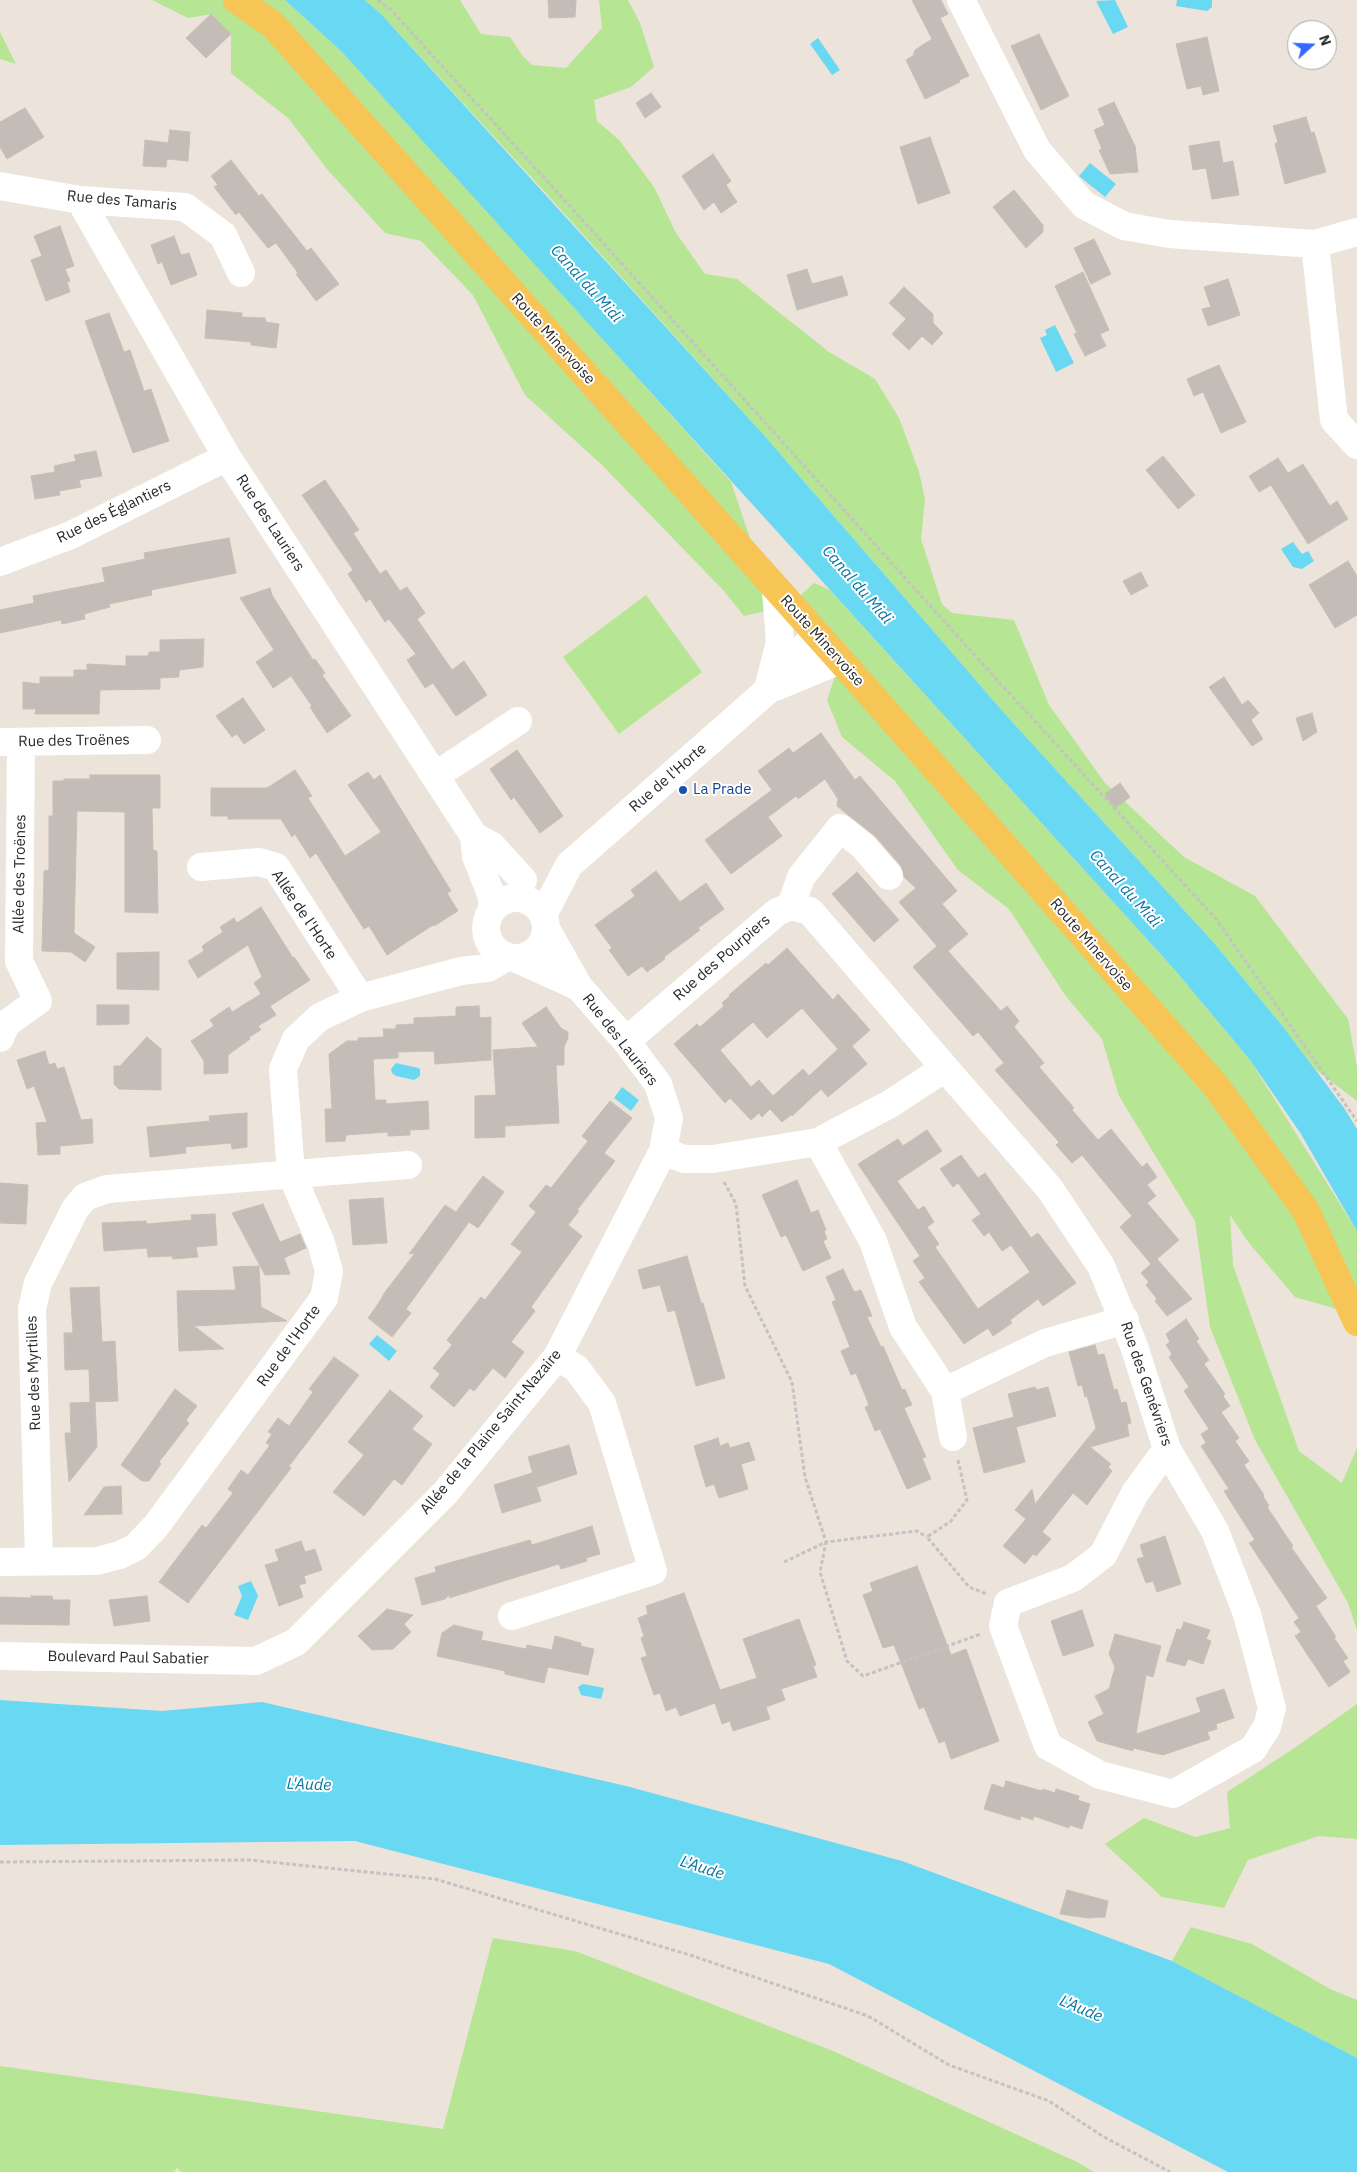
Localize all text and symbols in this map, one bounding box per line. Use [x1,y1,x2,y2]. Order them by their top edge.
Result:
north arrow [1287,20,1337,70]
text: N [1315,32,1335,48]
street label: Rue des Tamaris [66,187,178,215]
water label: Canal du Midi [546,241,626,327]
street label: Route Minervoise [507,290,599,388]
street label: Rue des Lauriers [232,471,308,575]
street label: Rue des Églantiers [54,477,174,547]
water label: Canal du Midi [818,542,896,628]
street label: Route Minervoise [776,592,868,690]
street label: Rue des Troënes [18,731,130,751]
street label: Rue de l'Horte [626,740,710,816]
place label: La Prade [693,781,751,799]
marker: La Prade [677,784,689,796]
street label: Allée des Troënes [10,814,30,934]
water label: Canal du Midi [1085,846,1165,932]
street label: Allée de l'Horte [267,867,341,963]
street label: Route Minervoise [1046,895,1136,995]
street label: Rue des Pourpiers [670,911,774,1005]
street label: Rue des Lauriers [578,990,662,1090]
street label: Rue de l'Horte [253,1302,325,1390]
street label: Rue des Myrtilles [23,1315,45,1431]
street label: Rue des Genévriers [1116,1319,1176,1449]
street label: Allée de la Plaine Saint-Nazaire [417,1346,565,1518]
street label: Boulevard Paul Sabatier [47,1648,209,1668]
water label: L'Aude [286,1775,332,1795]
water label: L'Aude [678,1852,726,1884]
water label: L'Aude [1057,1991,1105,2027]

